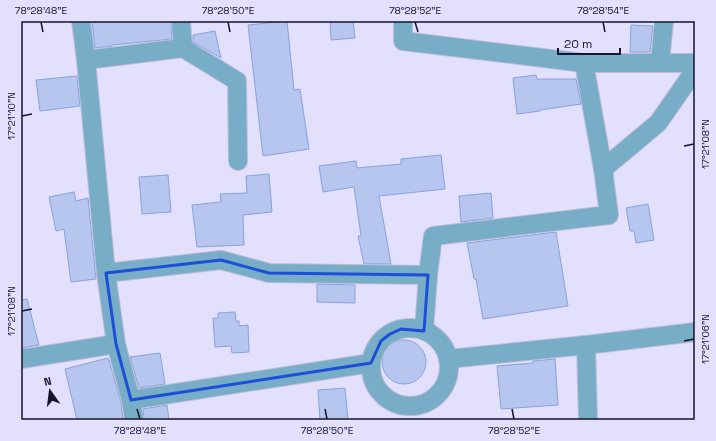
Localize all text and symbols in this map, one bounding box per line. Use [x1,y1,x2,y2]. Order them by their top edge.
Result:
text: 78°28'48"E [15,4,68,17]
text: 78°28'50"E [202,4,255,17]
text: 78°28'52"E [389,4,441,17]
text: 78°28'54"E [577,4,629,17]
scale bar [558,30,620,56]
text: 20 m [564,36,592,52]
text: 17°21'10"N [5,92,18,140]
text: 17°21'08"N [699,119,712,169]
text: 17°21'08"N [5,286,18,336]
text: 17°21'06"N [699,314,712,364]
north arrow [30,371,70,411]
text: N [42,374,53,389]
text: 78°28'48"E [114,424,167,437]
text: 78°28'50"E [301,424,354,437]
text: 78°28'52"E [488,424,540,437]

